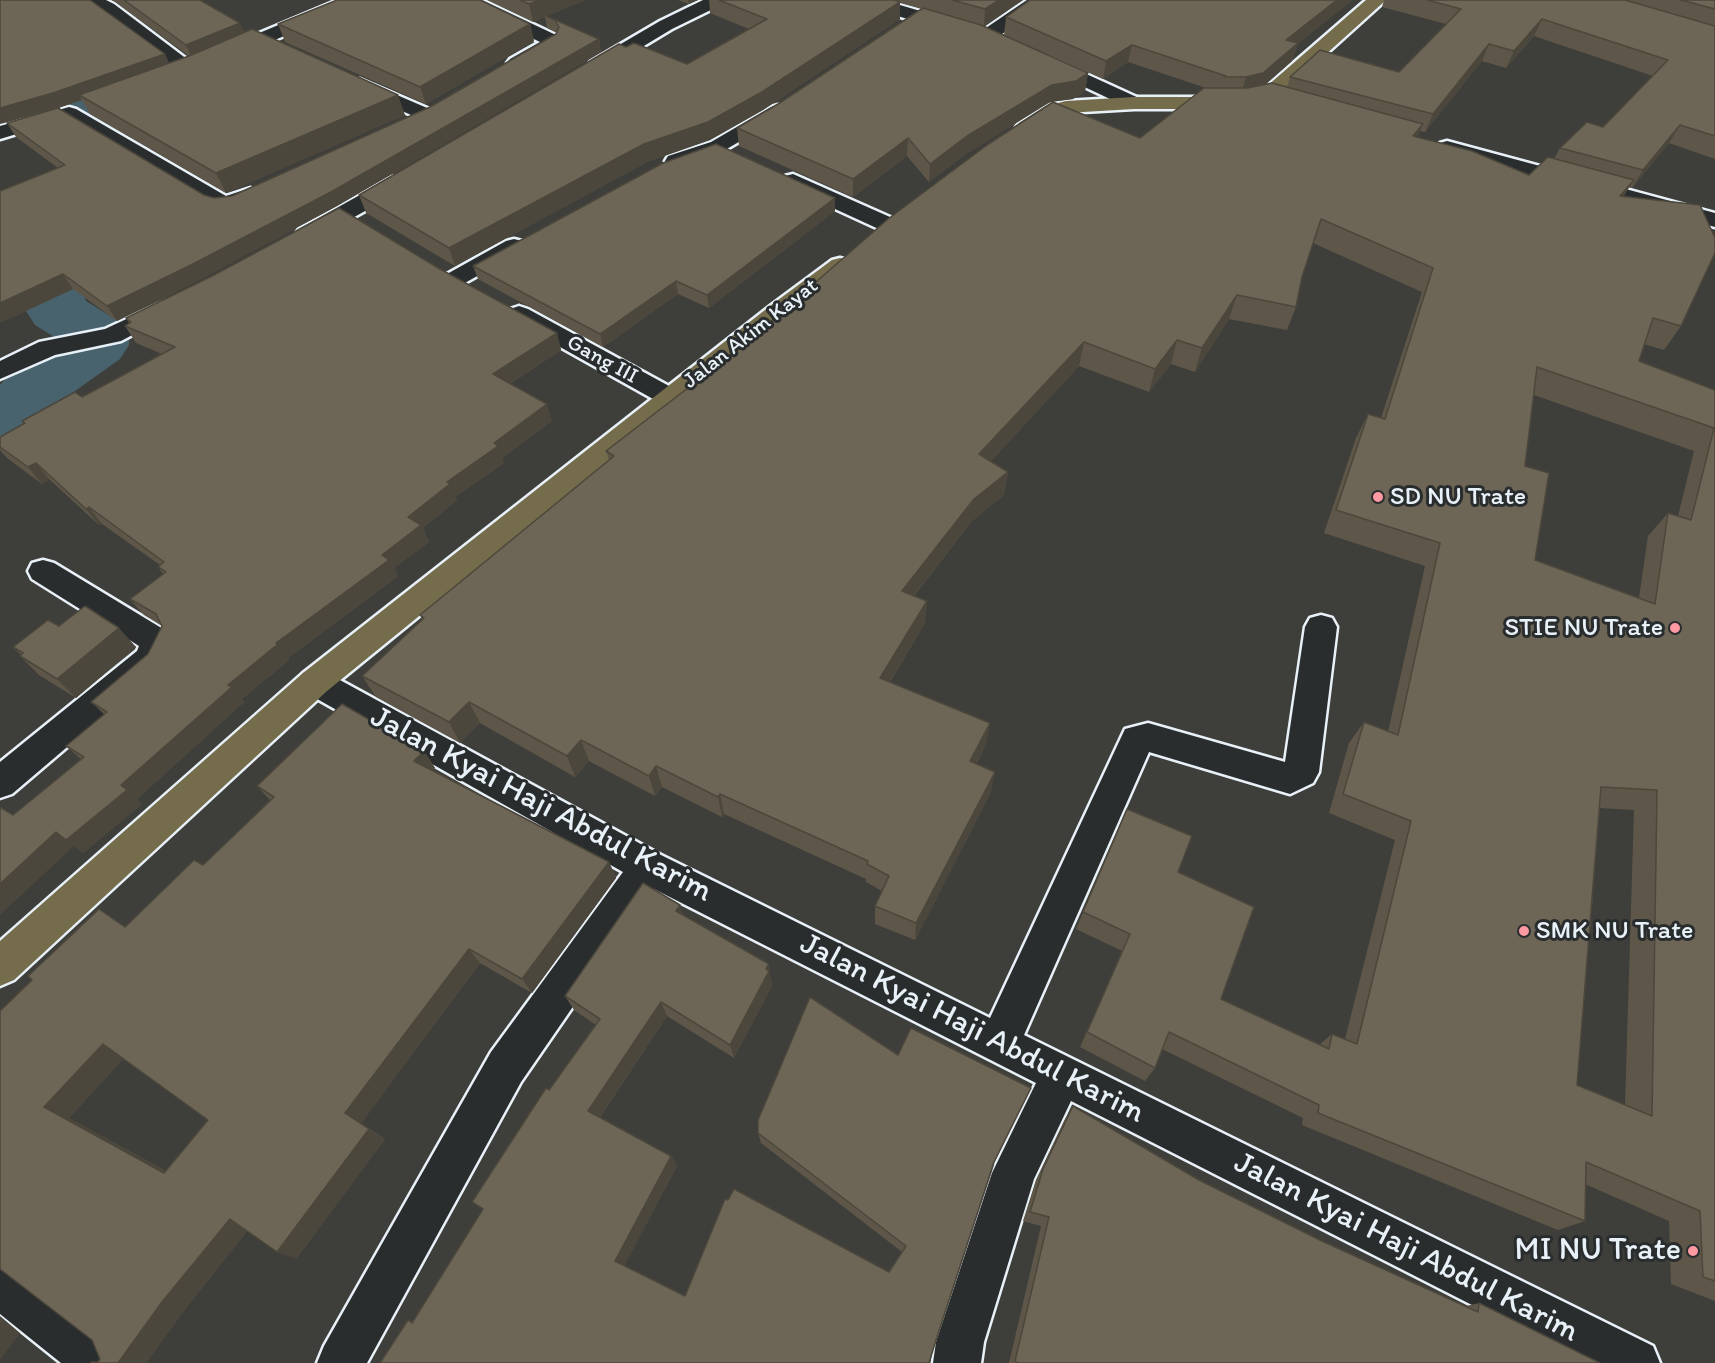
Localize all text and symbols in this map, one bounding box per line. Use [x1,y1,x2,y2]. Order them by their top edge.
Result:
street label: Jalan Akim Kayat [678,273,824,395]
street label: Gang III [562,330,642,390]
place label: SD NU Trate [1390,481,1526,513]
marker: SD NU Trate [1371,490,1385,504]
place label: STIE NU Trate [1504,612,1663,644]
marker: STIE NU Trate [1668,621,1682,635]
street label: Jalan Kyai Haji Abdul Karim [363,698,719,912]
place label: SMK NU Trate [1536,915,1693,947]
marker: SMK NU Trate [1517,924,1531,938]
street label: Jalan Kyai Haji Abdul Karim [793,925,1151,1133]
street label: Jalan Kyai Haji Abdul Karim [1227,1144,1585,1352]
place label: MI NU Trate [1515,1232,1681,1270]
marker: MI NU Trate [1686,1244,1700,1258]

